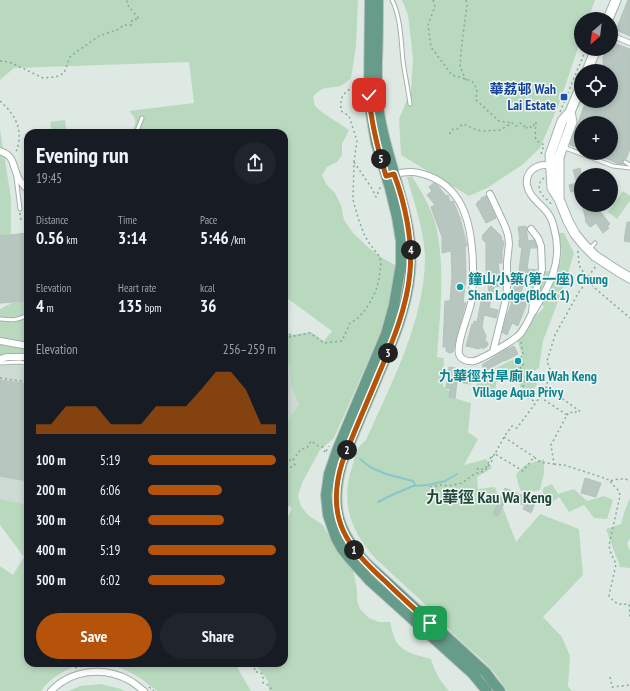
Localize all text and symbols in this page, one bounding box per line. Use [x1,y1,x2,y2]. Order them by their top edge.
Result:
north arrow [574,12,618,56]
map controls [574,12,618,212]
button: locate [574,64,618,108]
pin [352,78,386,112]
place label: 華荔邨 Wah Lai Estate [490,80,556,114]
icon: check [358,84,380,106]
marker: 華荔邨 Wah Lai Estate [559,92,569,102]
button: + [574,116,618,160]
text: Evening run [36,141,129,169]
button: share [234,142,276,184]
pin: 5 [371,149,391,169]
text: 5 [378,152,384,166]
button: − [574,168,618,212]
text: 19:45 [36,170,62,187]
text: Distance [36,213,68,227]
text: Time [118,213,137,227]
text: Pace [200,213,217,227]
text: 0.56 [36,227,64,249]
text: 3:14 [118,227,147,249]
text: 5:46 [200,227,229,249]
text: km [64,233,78,247]
text: /km [229,233,246,247]
pin: 4 [401,240,421,260]
text: 4 [408,243,414,257]
place label: 鐘山小築(第一座) Chung Shan Lodge(Block 1) [468,270,608,304]
text: Elevation [36,281,71,295]
text: Heart rate [118,281,156,295]
text: kcal [200,281,215,295]
marker: 鐘山小築(第一座) Chung Shan Lodge(Block 1) [455,282,465,292]
text: 4 [36,295,44,317]
text: 135 [118,295,142,317]
text: 36 [200,295,216,317]
text: m [44,301,54,315]
text: bpm [142,301,161,315]
text: Elevation [36,341,78,358]
text: 256–259 m [223,341,276,358]
pin: 3 [378,343,398,363]
text: 3 [385,346,391,360]
marker: 九華徑村旱廁 Kau Wah Keng Village Aqua Privy [513,356,523,366]
place label: 九華徑村旱廁 Kau Wah Keng Village Aqua Privy [439,367,597,401]
pin: 2 [337,440,357,460]
text: 2 [344,443,350,457]
text: 100 m [36,452,66,469]
text: 5:19 [100,452,120,469]
text: 200 m [36,482,66,499]
text: 6:06 [100,482,120,499]
district label: 九華徑 Kau Wa Keng [426,487,552,507]
text: 300 m [36,512,66,529]
text: 6:04 [100,512,120,529]
pin: 1 [344,540,364,560]
text: 400 m [36,542,66,559]
text: 5:19 [100,542,120,559]
text: 1 [351,543,357,557]
text: 500 m [36,572,66,589]
text: 6:02 [100,572,120,589]
pin [413,606,447,640]
icon: arrive [419,612,441,634]
button: Save [36,613,152,659]
button: Share [160,613,276,659]

